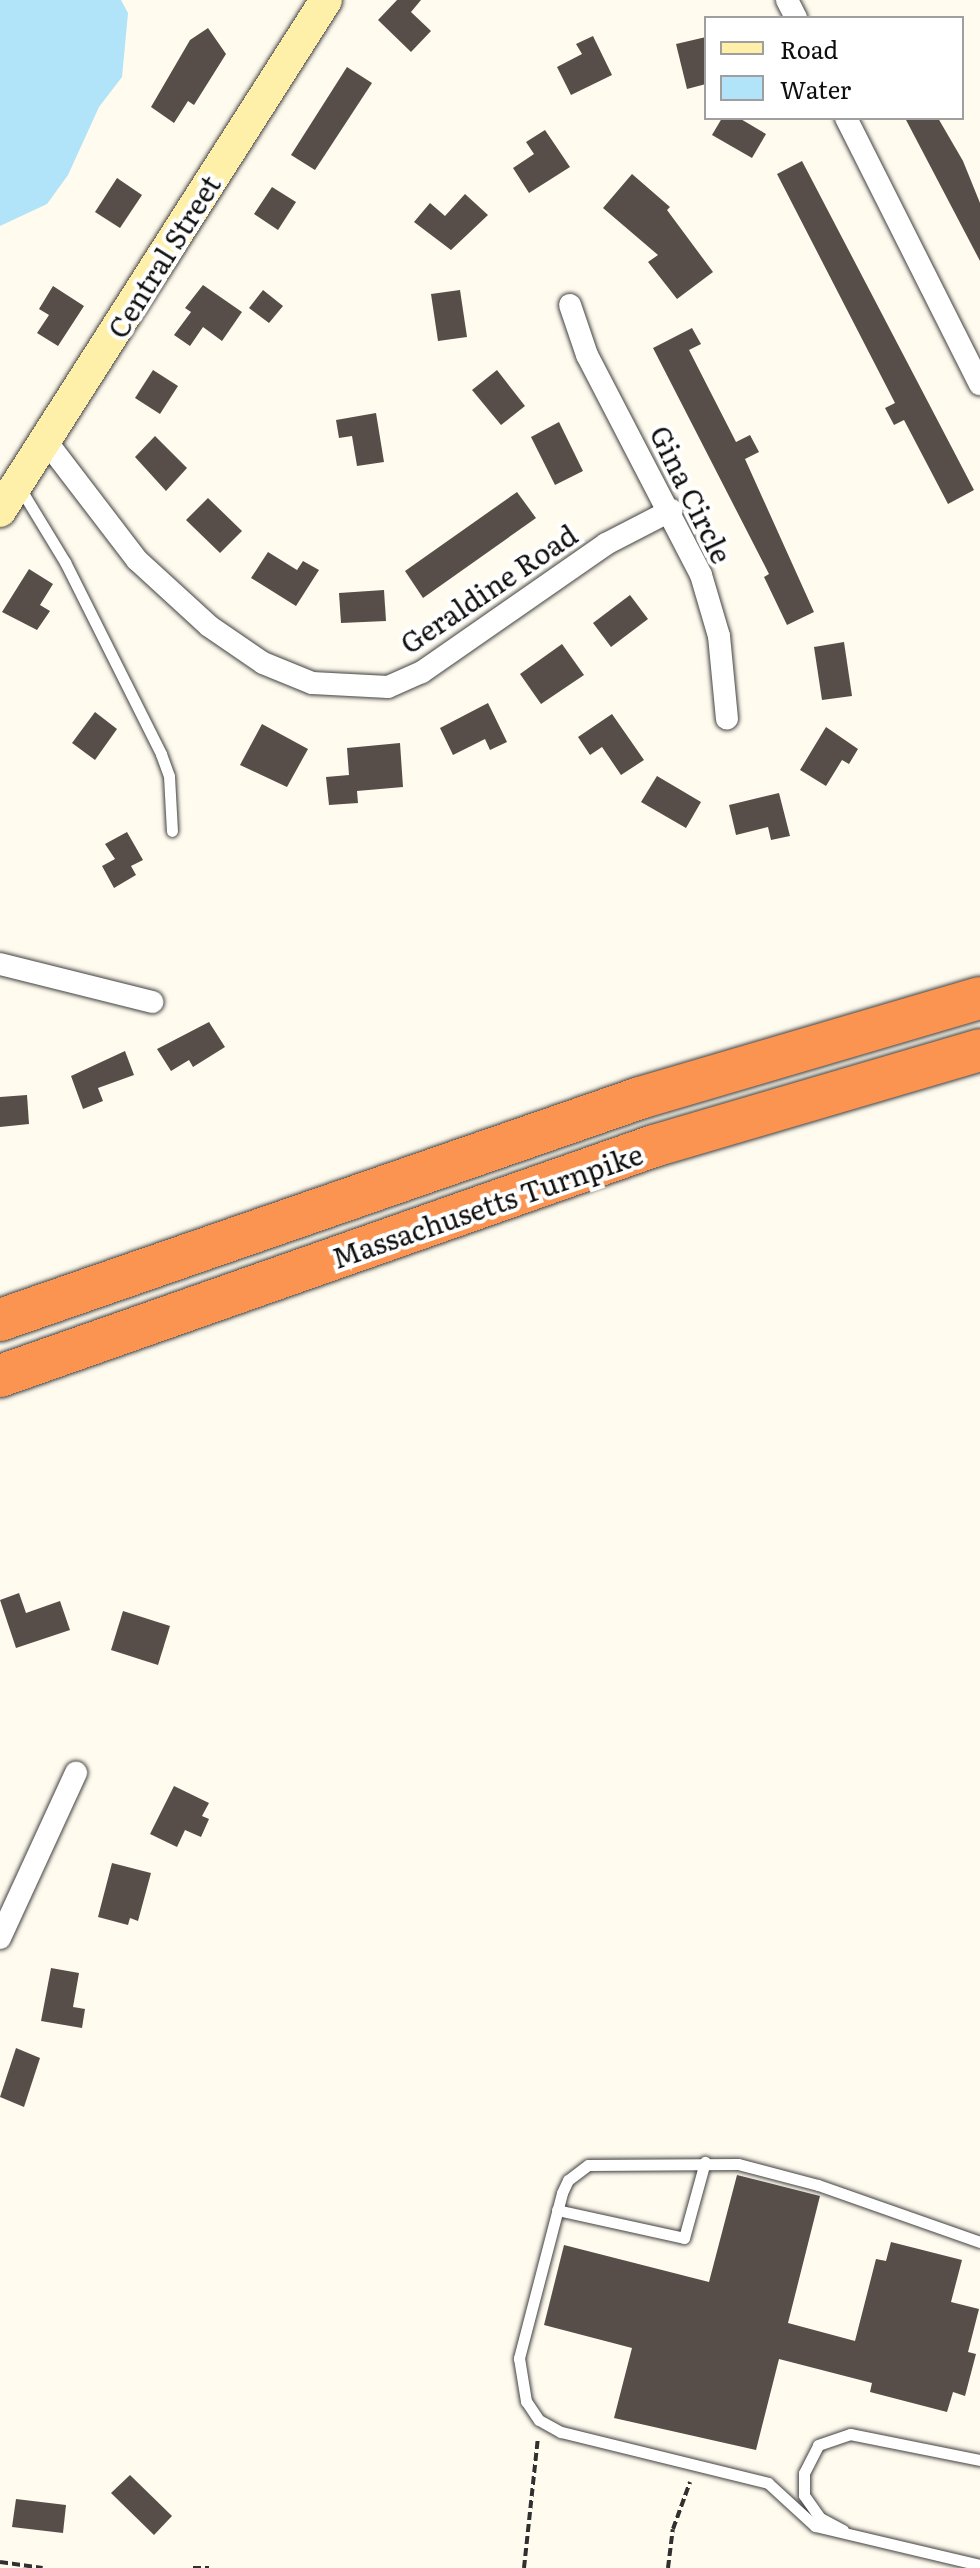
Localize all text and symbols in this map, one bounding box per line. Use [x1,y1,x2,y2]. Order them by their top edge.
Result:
legend [704,16,964,120]
text: Road [780,31,838,66]
text: Water [780,71,851,106]
street label: Central Street [100,168,226,344]
street label: Gina Circle [644,420,740,568]
street label: Geraldine Road [393,517,583,659]
street label: Massachusetts Turnpike [327,1136,647,1274]

